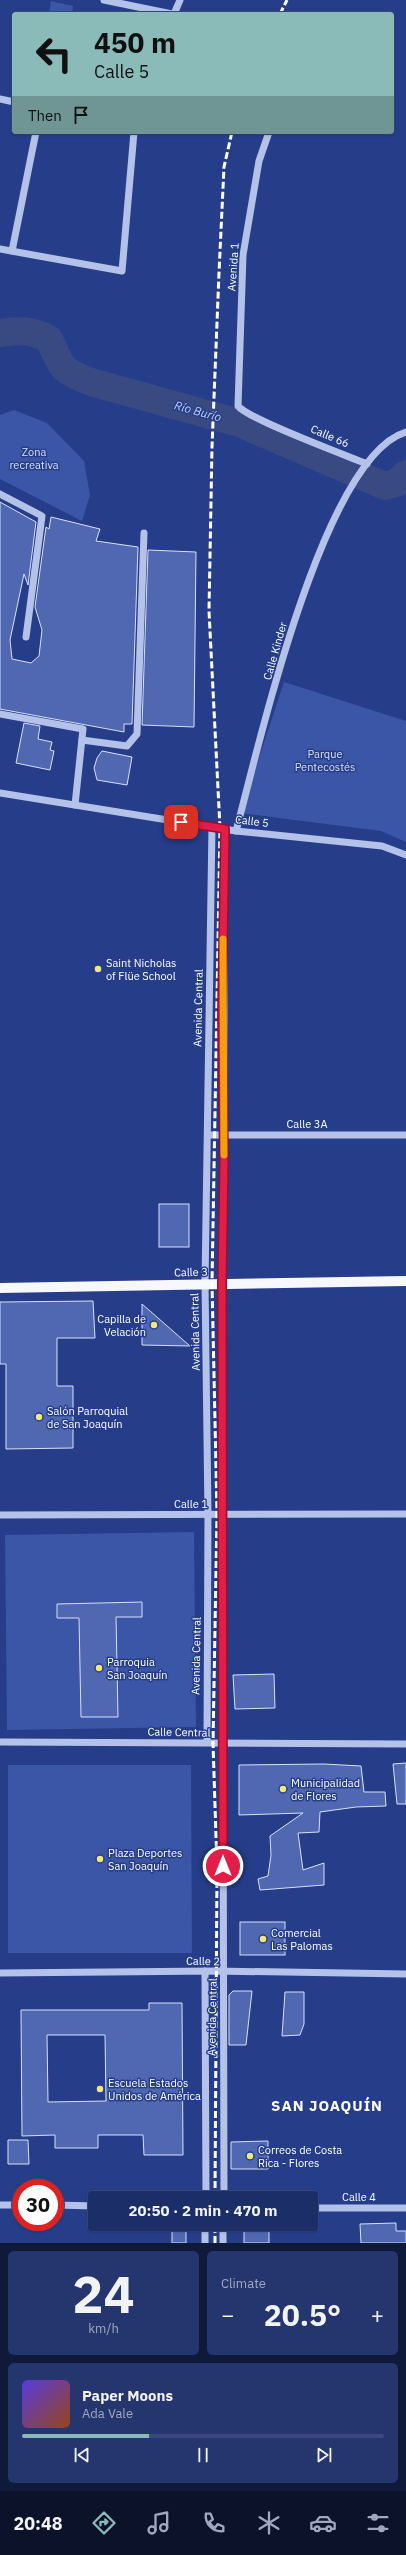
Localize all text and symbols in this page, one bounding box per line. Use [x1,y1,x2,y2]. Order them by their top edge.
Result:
text: 450 m [94,24,176,61]
icon: left [28,28,80,80]
text: Calle 5 [94,60,149,83]
icon: arrive [70,104,92,126]
text: Then [28,106,62,125]
street label: Avenida 1 [224,242,242,292]
water label: Río Burío [173,397,224,425]
street label: Calle 66 [309,422,351,450]
park label: Zona recreativa [9,445,59,472]
street label: Calle Kinder [260,620,290,682]
park label: Parque Pentecostés [295,747,355,774]
pin [164,805,198,839]
icon: arrive [170,811,192,833]
street label: Calle 5 [234,812,270,830]
place label: Saint Nicholas of Flüe School [106,956,176,983]
marker: Saint Nicholas of Flüe School [93,964,103,974]
street label: Avenida Central [190,969,206,1047]
street label: Calle 3A [287,1117,327,1131]
street label: Calle 3 [174,1264,208,1280]
street label: Avenida Central [187,1293,203,1371]
place label: Capilla de Velación [97,1312,146,1339]
marker: Capilla de Velación [149,1320,159,1330]
place label: Salón Parroquial de San Joaquín [47,1404,128,1431]
marker: Salón Parroquial de San Joaquín [34,1412,44,1422]
street label: Calle 1 [174,1497,208,1511]
street label: Avenida Central [188,1617,204,1695]
place label: Parroquia San Joaquín [107,1655,167,1682]
marker: Parroquia San Joaquín [94,1663,104,1673]
street label: Calle Central [147,1724,211,1740]
place label: Municipalidad de Flores [291,1776,360,1803]
marker: Municipalidad de Flores [278,1784,288,1794]
position arrow [202,1845,244,1887]
place label: Plaza Deportes San Joaquín [108,1846,182,1873]
marker: Plaza Deportes San Joaquín [95,1854,105,1864]
place label: Comercial Las Palomas [271,1926,333,1953]
marker: Comercial Las Palomas [258,1934,268,1944]
street label: Calle 2 [186,1954,220,1968]
street label: Avenida Central [204,1978,220,2056]
place label: Escuela Estados Unidos de América [108,2076,201,2103]
marker: Escuela Estados Unidos de América [95,2084,105,2094]
district label: SAN JOAQUÍN [271,2096,383,2115]
place label: Correos de Costa Rica - Flores [258,2143,342,2170]
marker: Correos de Costa Rica - Flores [245,2151,255,2161]
speed limit sign: 30 [12,2179,64,2231]
street label: Calle 4 [342,2190,376,2204]
text: 20:50 · 2 min · 470 m [129,2201,277,2220]
text: 24 [72,2260,135,2327]
text: Climate [221,2275,266,2292]
text: 20.5° [264,2295,341,2334]
text: − [221,2300,234,2329]
text: + [371,2300,384,2329]
text: km/h [88,2320,119,2337]
text: Paper Moons [82,2386,173,2405]
text: Ada Vale [82,2405,133,2422]
icon: previous [71,2444,93,2466]
icon: pause [192,2444,214,2466]
icon: next [313,2444,335,2466]
icon: directions [90,2509,118,2537]
icon: music [145,2509,173,2537]
icon: phone [200,2509,228,2537]
icon: climate [255,2509,283,2537]
icon: car [309,2509,337,2537]
icon: filters [364,2509,392,2537]
text: 20:48 [13,2512,63,2535]

